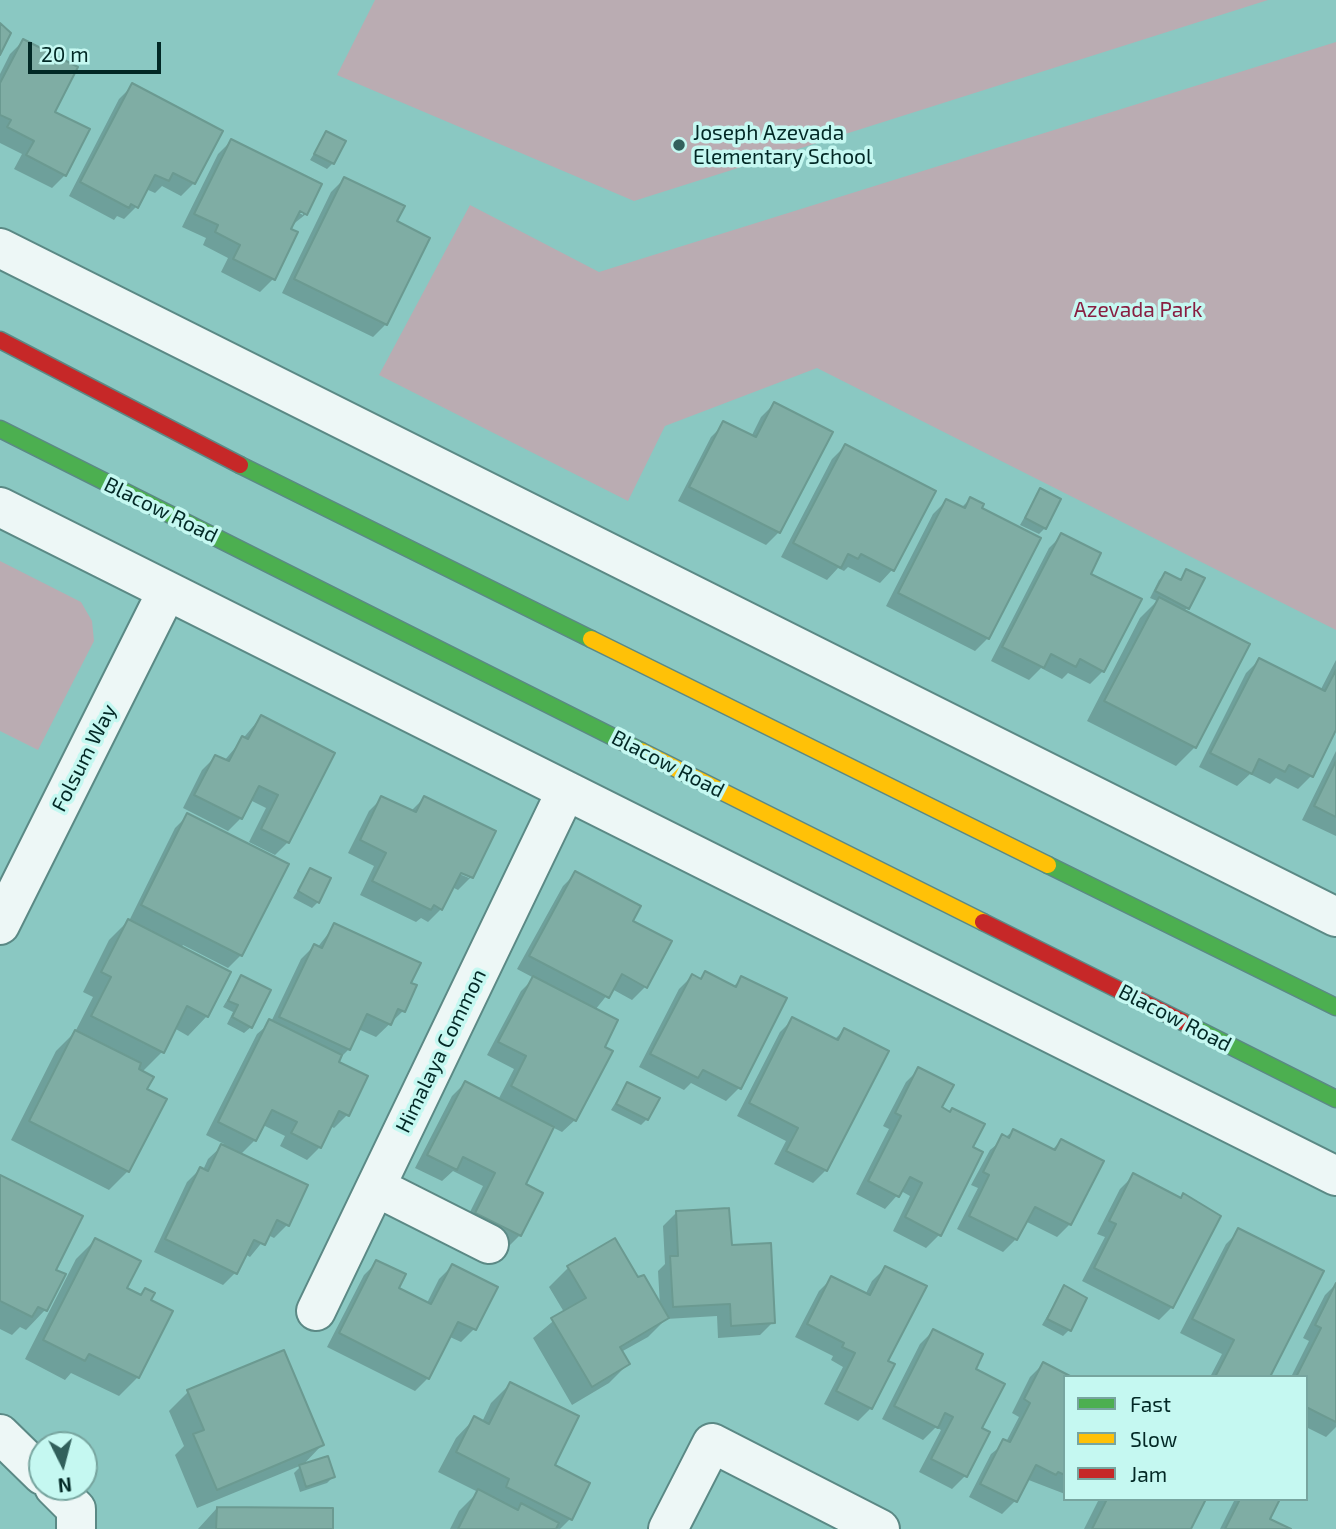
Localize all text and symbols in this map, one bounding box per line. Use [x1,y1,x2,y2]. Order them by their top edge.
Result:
scale bar [32,28,164,72]
text: 20 m [41,41,89,66]
place label: Joseph Azevada Elementary School [693,120,872,170]
marker: Joseph Azevada Elementary School [671,137,687,153]
park label: Azevada Park [1074,297,1202,323]
street label: Blacow Road [100,472,222,548]
street label: Folsum Way [46,700,122,816]
street label: Blacow Road [607,725,729,803]
street label: Himalaya Common [390,965,492,1137]
street label: Blacow Road [1114,979,1236,1057]
legend [1063,1375,1308,1501]
text: Fast [1130,1391,1171,1416]
text: Slow [1130,1426,1177,1451]
north arrow [28,1431,98,1501]
text: Jam [1130,1461,1167,1486]
text: N [57,1473,73,1498]

